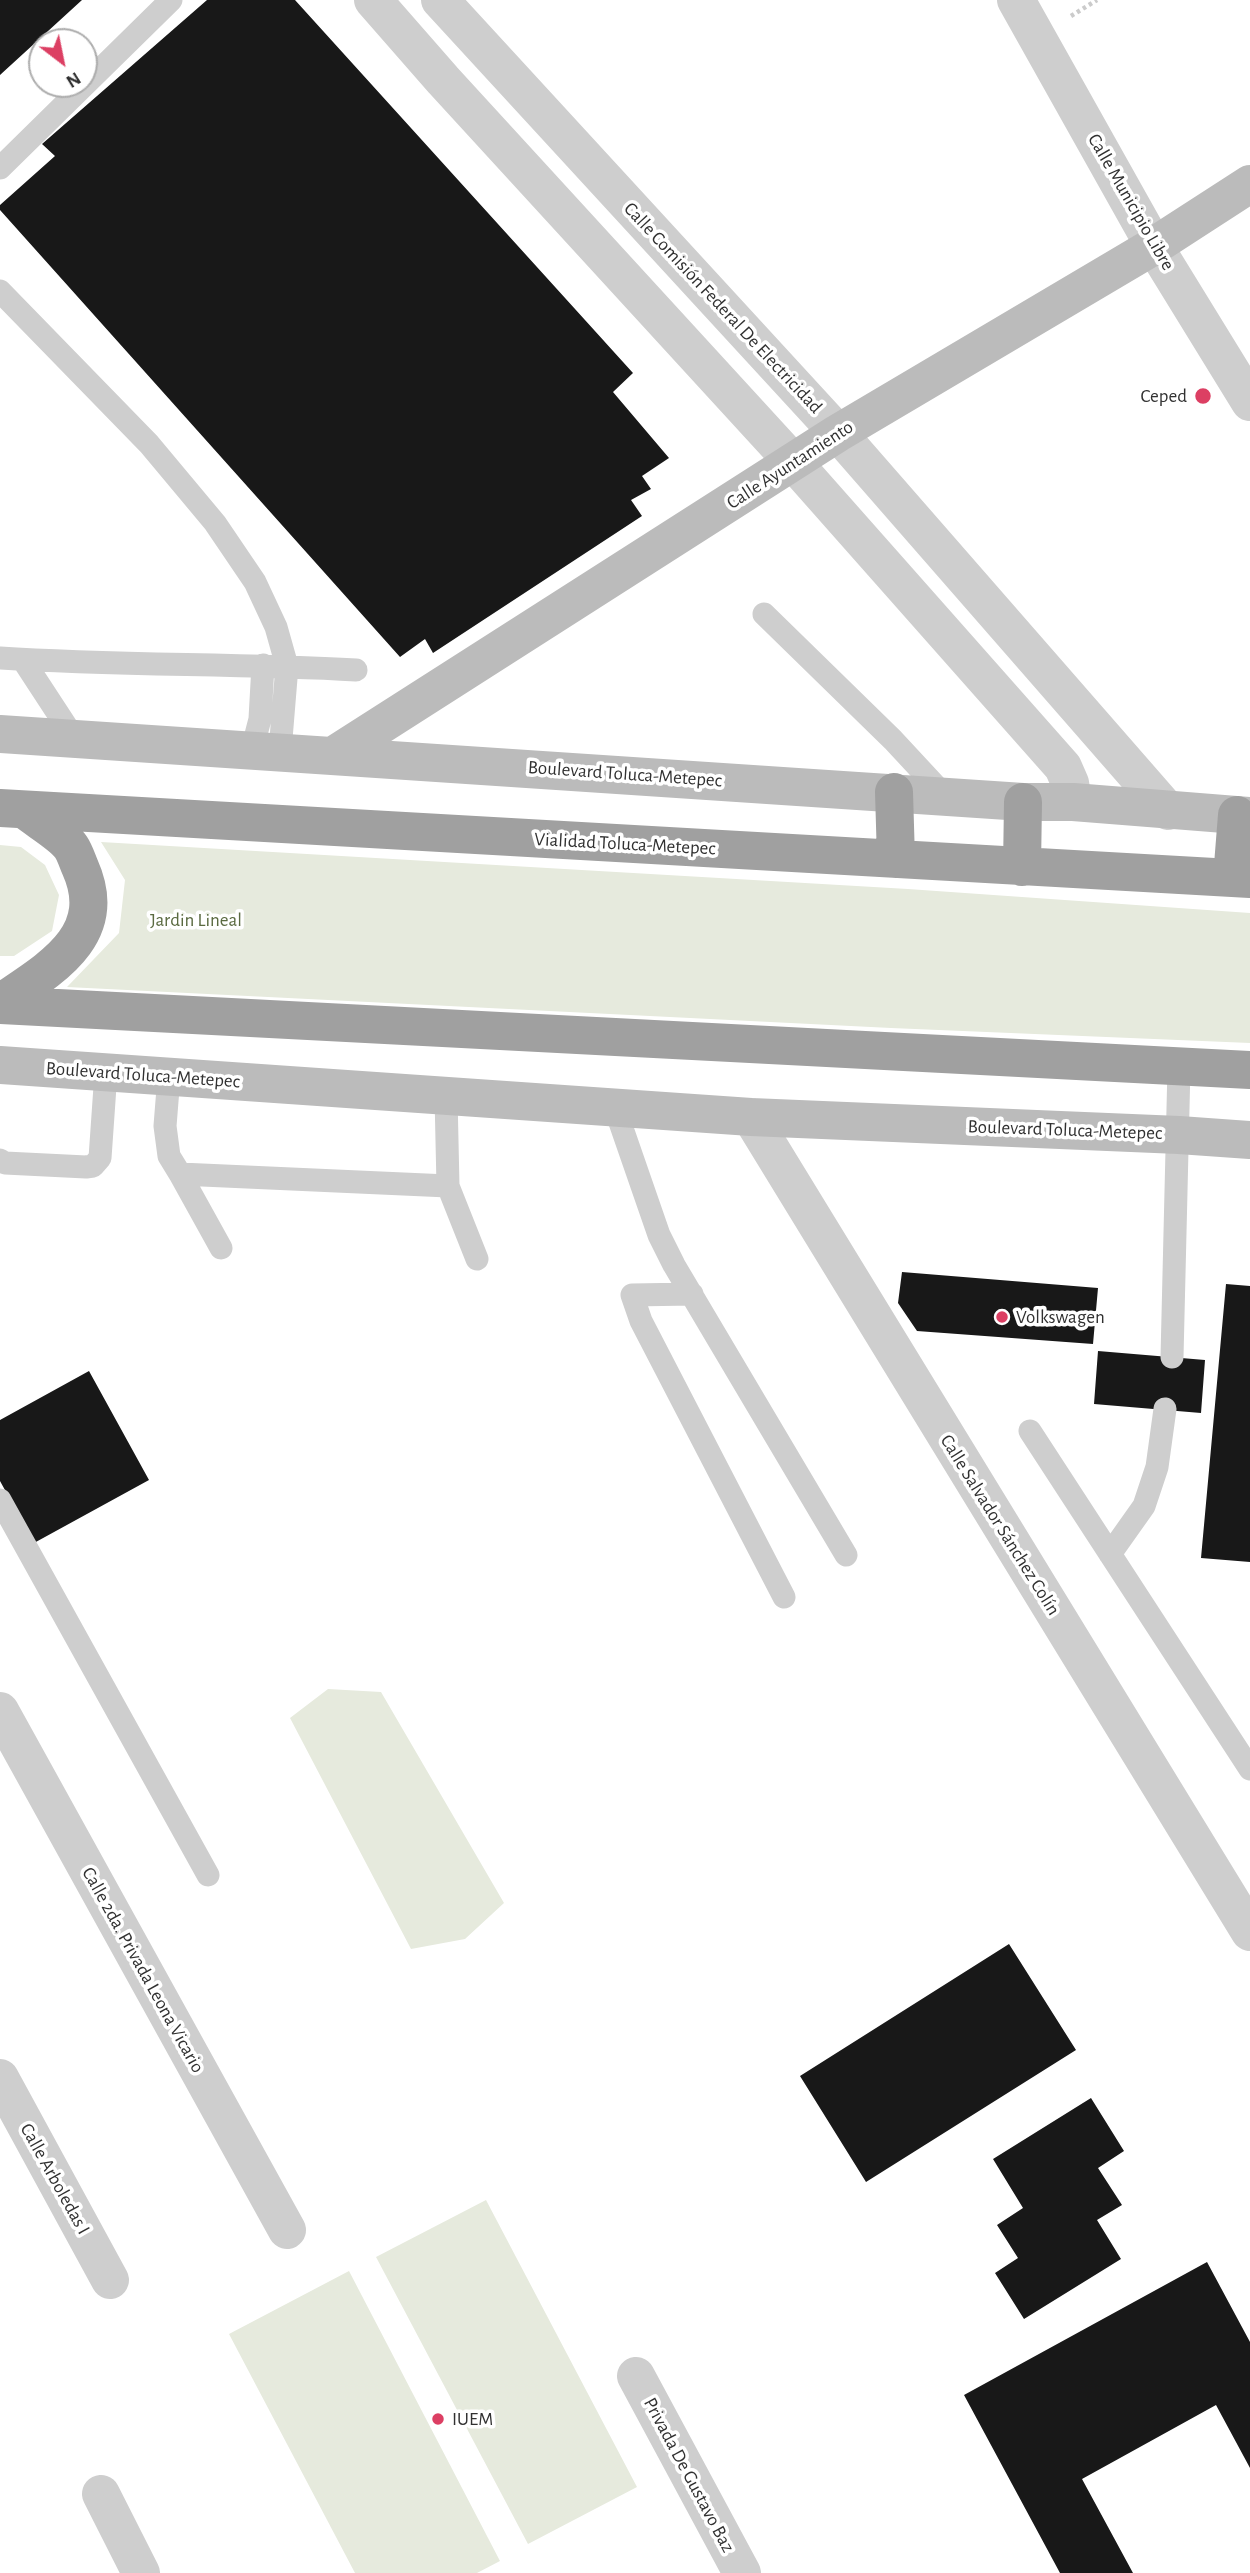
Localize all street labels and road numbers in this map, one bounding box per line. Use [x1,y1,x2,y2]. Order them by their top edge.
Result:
street label: Calle Municipio Libre [1083,130,1179,274]
street label: Calle Comisión Federal De Electricidad [619,198,827,418]
street label: Calle Ayuntamiento [723,416,857,514]
street label: Boulevard Toluca-Metepec [527,756,723,792]
street label: Vialidad Toluca-Metepec [534,828,716,860]
street label: Boulevard Toluca-Metepec [45,1057,241,1093]
street label: Boulevard Toluca-Metepec [967,1115,1163,1145]
street label: Calle Salvador Sánchez Colín [935,1431,1065,1619]
street label: Calle 2da. Privada Leona Vicario [77,1863,209,2077]
street label: Calle Arboledas I [15,2120,95,2238]
street label: Privada De Gustavo Baz [639,2394,739,2556]

